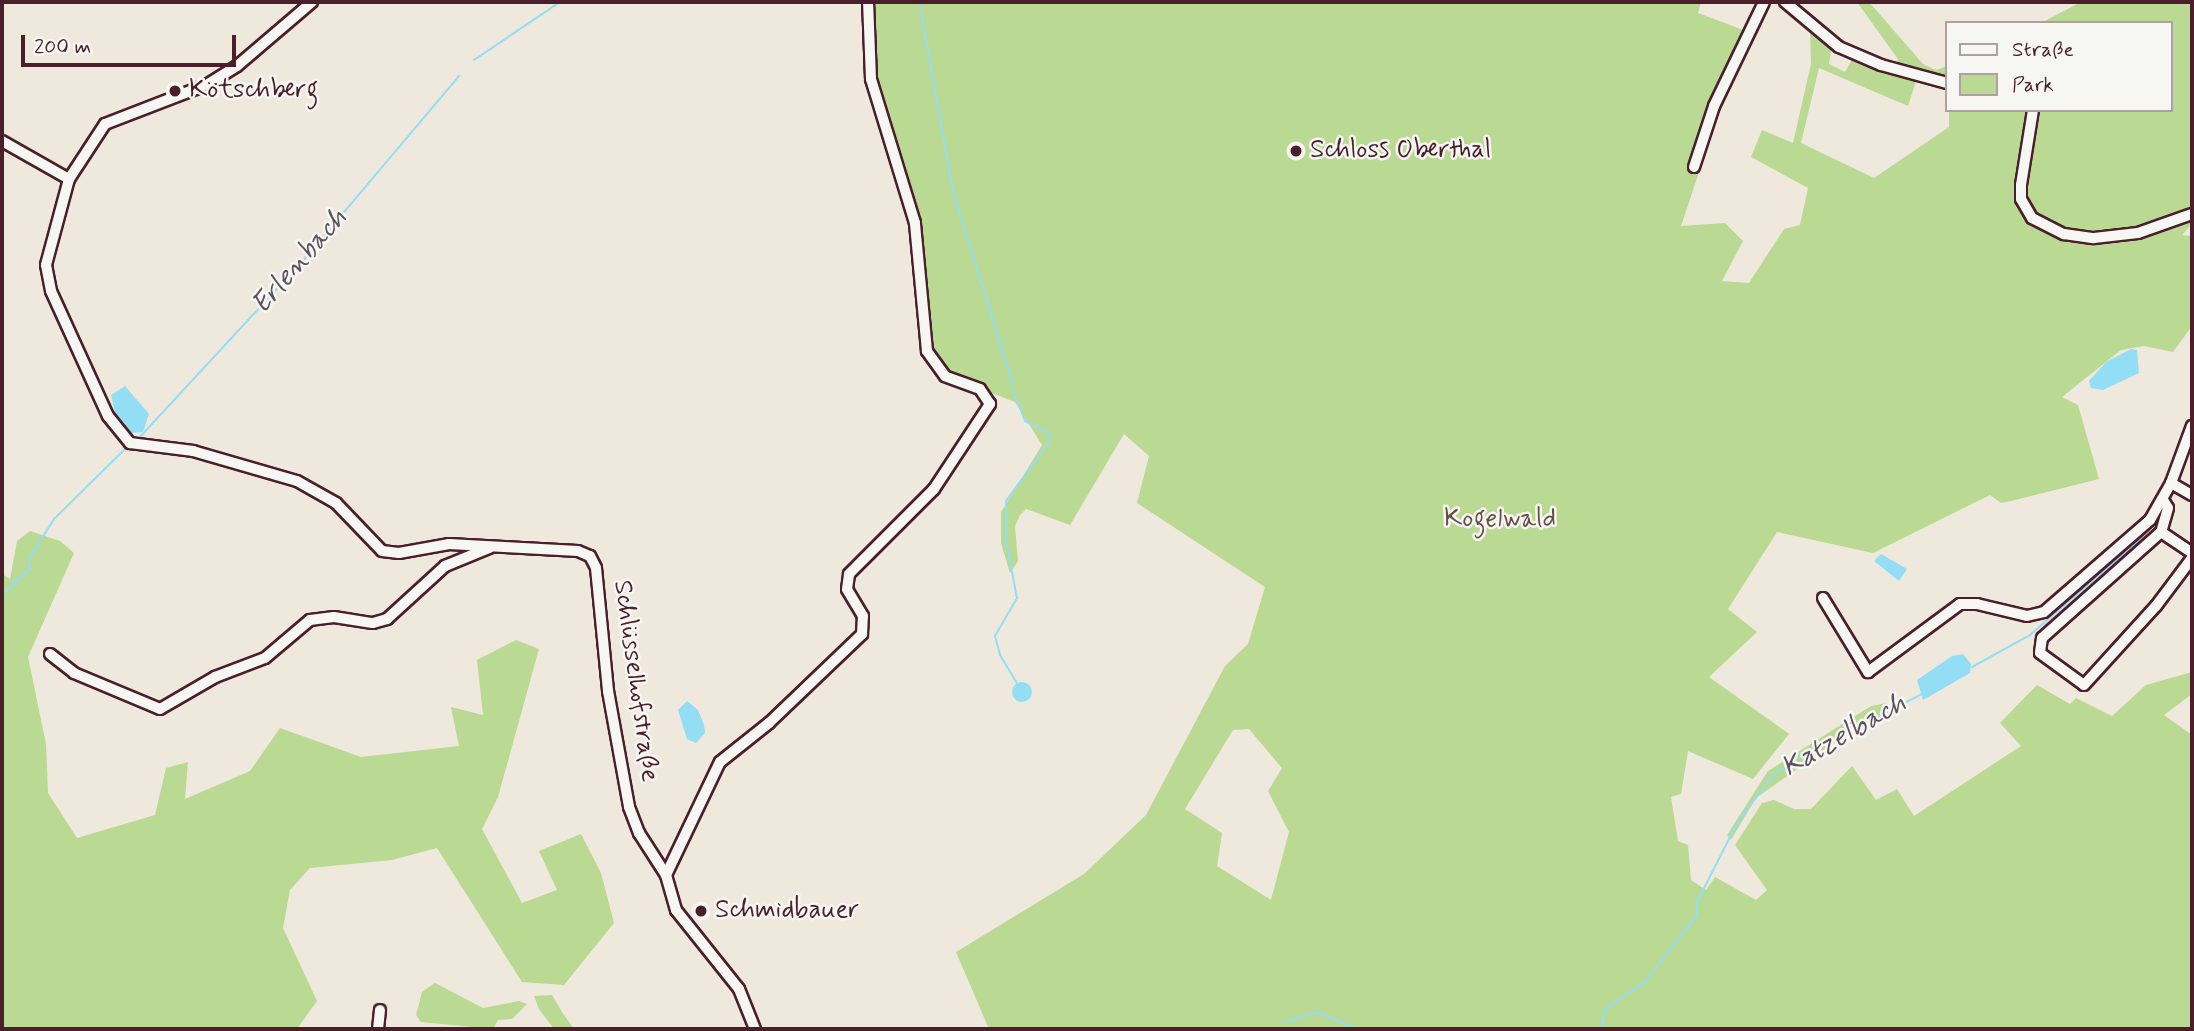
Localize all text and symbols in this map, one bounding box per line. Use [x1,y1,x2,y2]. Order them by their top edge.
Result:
scale bar [24,21,240,65]
legend [1946,21,2173,112]
text: 200 m [34,33,91,61]
text: Straße [2012,36,2074,64]
text: Park [2012,71,2054,99]
place label: Kötschberg [189,75,319,107]
marker: Kötschberg [167,83,183,99]
place label: Schloss Oberthal [1310,135,1492,167]
marker: Schloss Oberthal [1288,143,1304,159]
water label: Erlenbach [245,203,355,321]
park label: Kogelwald [1444,504,1556,536]
street label: Schlüsselhofstraße [605,578,665,784]
water label: Katzelbach [1776,687,1912,785]
place label: Schmidbauer [715,895,859,927]
marker: Schmidbauer [693,903,709,919]

